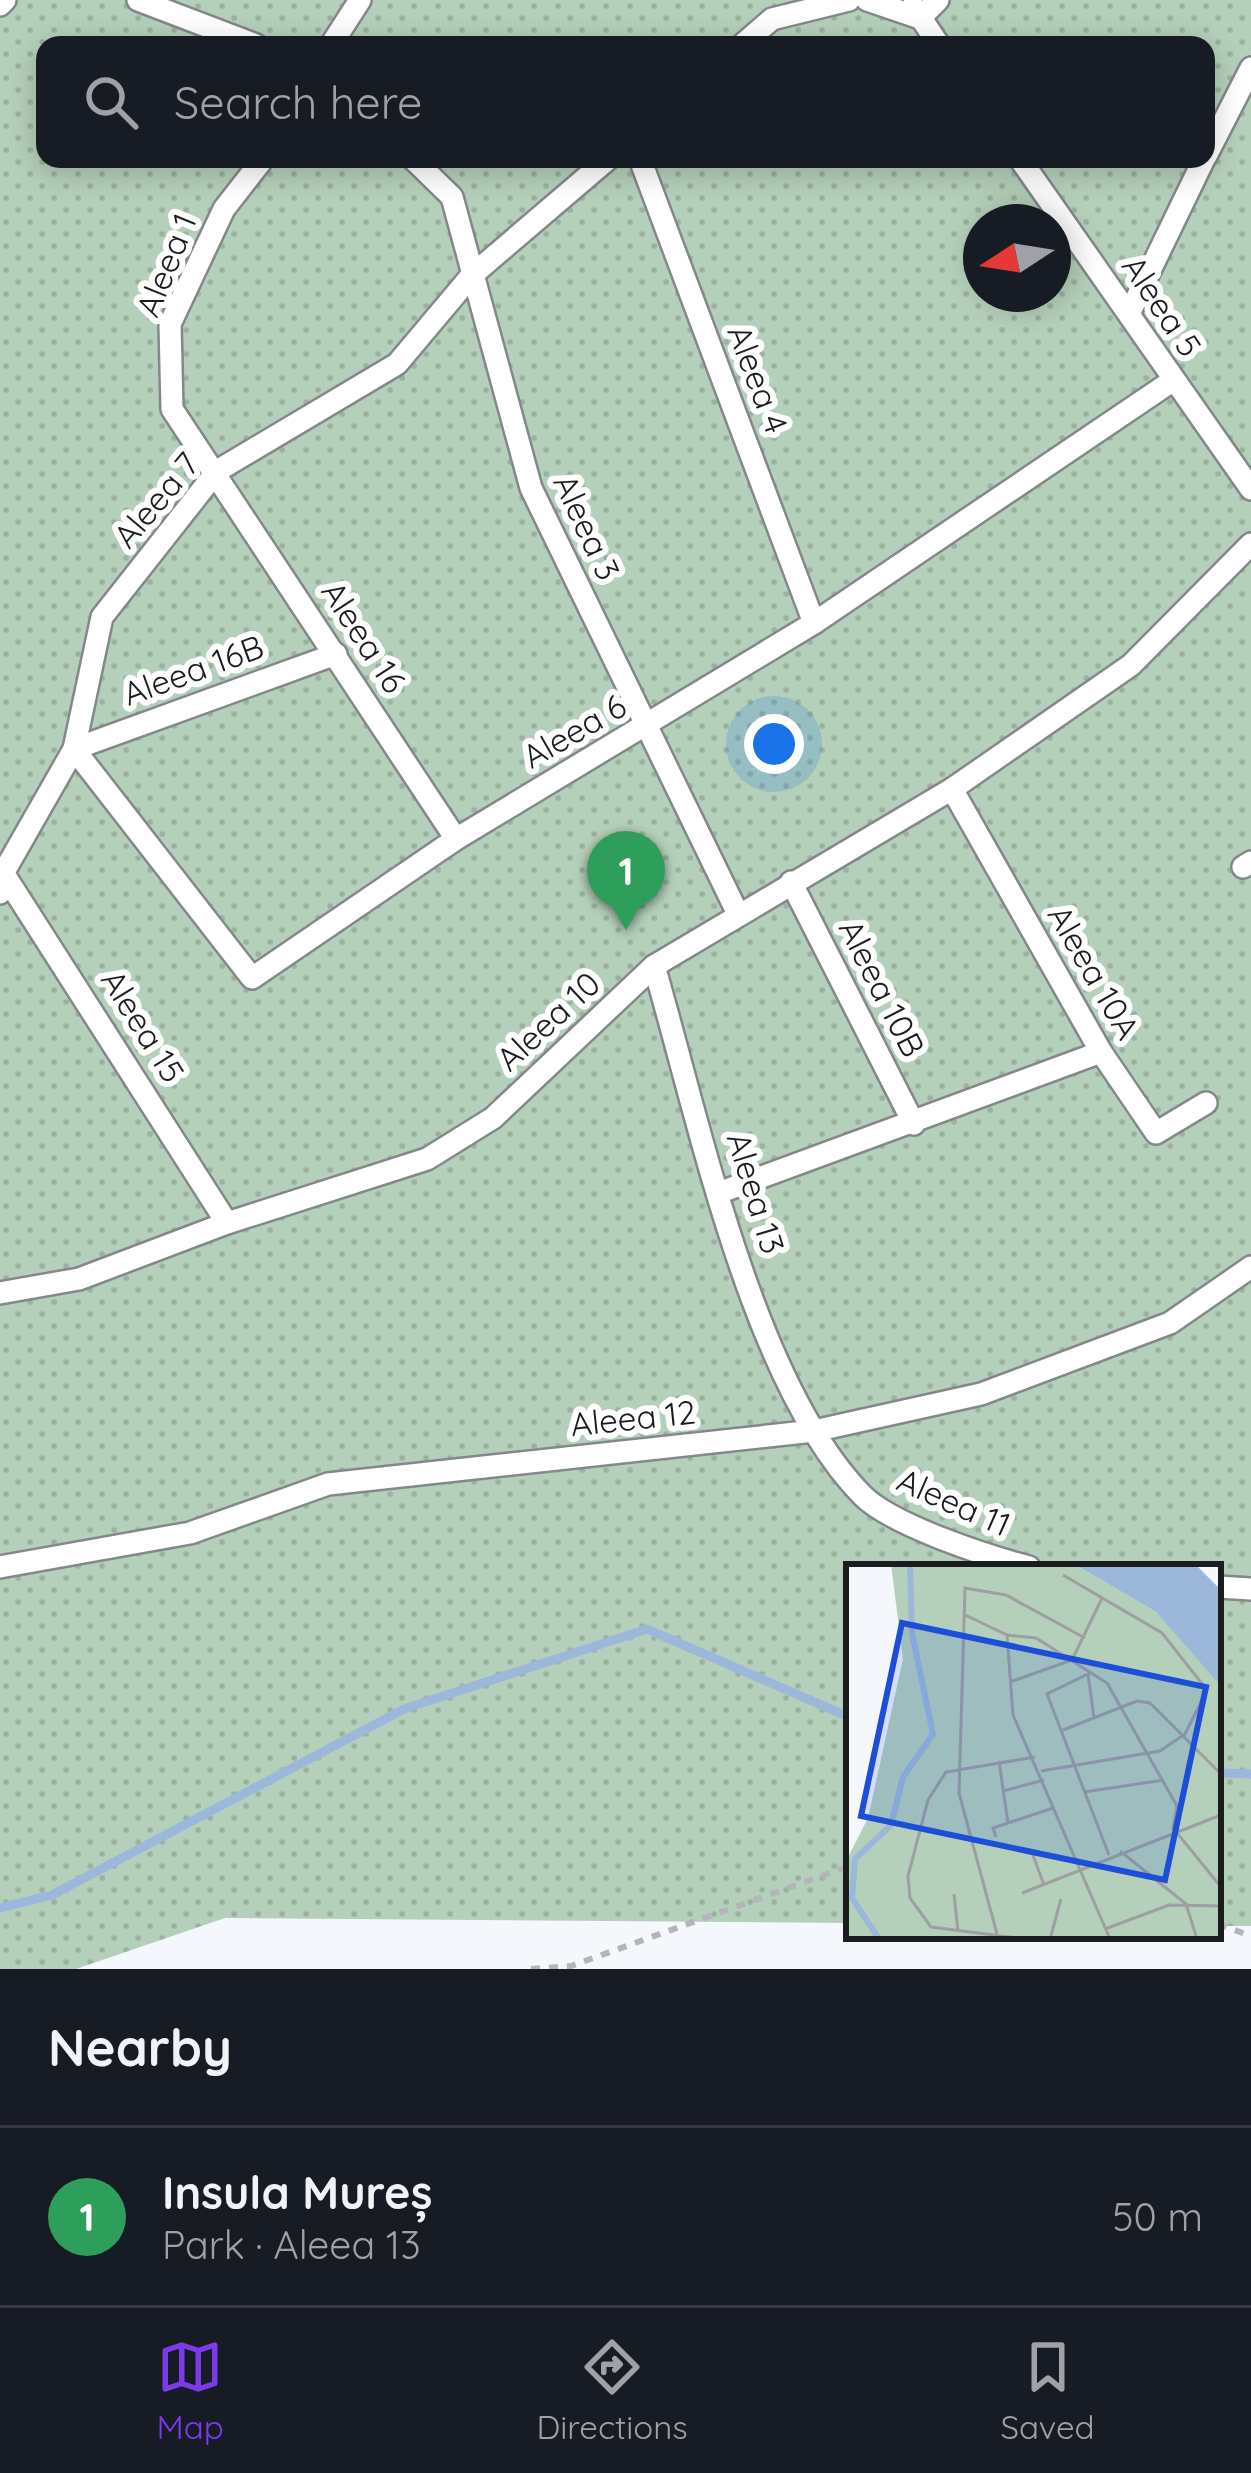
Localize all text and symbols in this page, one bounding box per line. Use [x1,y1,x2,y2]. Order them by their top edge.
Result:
search box [36,36,1215,168]
icon: search [78,69,144,135]
text: Search here [174,74,422,130]
north arrow [963,204,1071,312]
street label: Aleea 1 [126,207,205,322]
street label: Aleea 5 [1114,247,1211,364]
street label: Aleea 4 [719,319,798,439]
street label: Aleea 7 [104,444,207,556]
street label: Aleea 3 [545,467,630,586]
street label: Aleea 16 [313,573,416,700]
street label: Aleea 16B [117,625,269,714]
street label: Aleea 6 [515,685,633,777]
your location [744,714,804,774]
pin: 1 [587,831,665,930]
street label: Aleea 10A [1040,897,1149,1046]
street label: Aleea 10B [830,912,934,1063]
street label: Aleea 15 [93,962,194,1090]
street label: Aleea 10 [487,962,608,1079]
street label: Aleea 13 [719,1127,794,1258]
street label: Aleea 12 [568,1391,698,1444]
street label: Aleea 11 [891,1459,1017,1545]
inset map [846,1564,1221,1939]
text: Nearby [48,2015,232,2079]
text: Insula Mureș [162,2164,432,2220]
text: 1 [79,2192,95,2241]
text: 50 m [1112,2192,1203,2241]
text: Park · Aleea 13 [162,2220,421,2269]
tab: Map [156,2334,224,2447]
tab: Directions [536,2334,688,2447]
tab: Saved [1001,2334,1095,2447]

